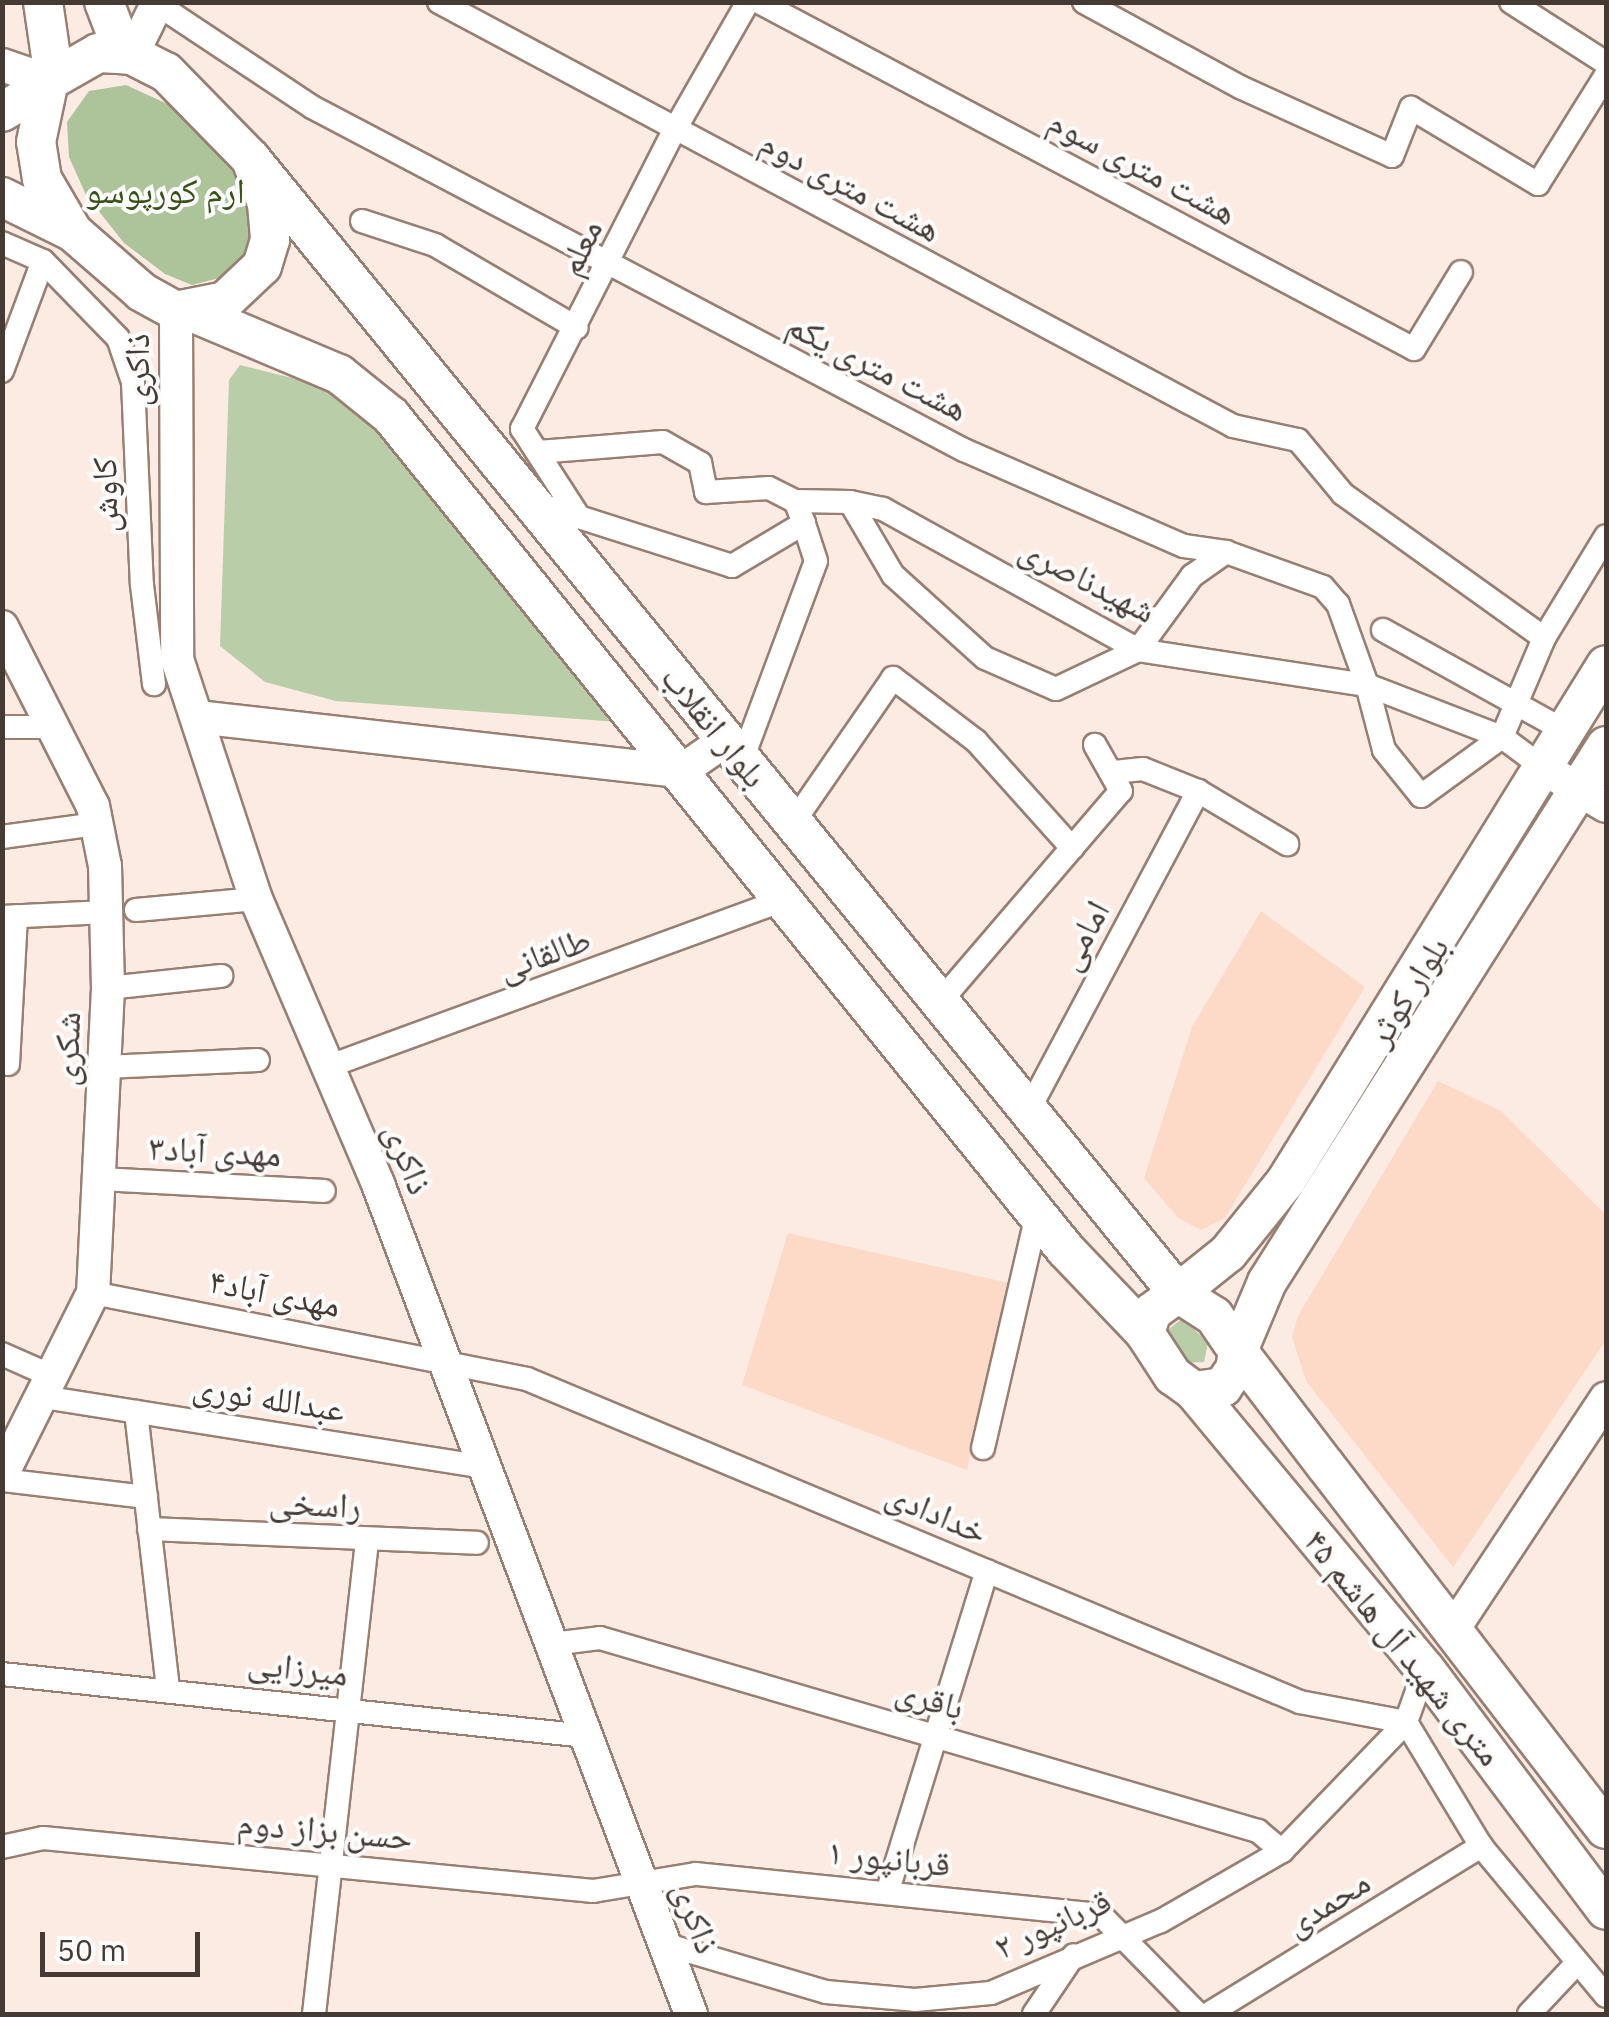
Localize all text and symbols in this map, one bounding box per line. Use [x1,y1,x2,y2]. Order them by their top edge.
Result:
street label: هشت متری سوم [1042,99,1244,233]
street label: هشت متری دوم [754,120,948,250]
park label: ارم کورپوسو [85,169,245,211]
street label: معلم [548,212,610,282]
street label: هشت متری یکم [781,303,975,429]
street label: ذاکری [115,333,157,407]
street label: کاوش [82,457,126,533]
street label: شهید‌ناصری [1013,527,1163,631]
street label: بلوار انقلاب [653,657,777,795]
street label: امامی [1046,893,1118,977]
street label: طالقانی [492,917,596,989]
street label: بلوار کوثر [1357,928,1457,1054]
street label: شکری [44,1011,88,1087]
street label: ذاکری [376,1116,442,1200]
street label: مهدی آباد۳ [148,1126,282,1174]
street label: مهدی آباد۴ [206,1259,344,1325]
street label: عبدالله نوری [190,1364,348,1430]
street label: خدادادی [880,1472,994,1552]
street label: راسخی [268,1480,362,1526]
street label: ۴۵ متری شهید آل هاشم [1296,1520,1512,1774]
street label: میرزایی [246,1640,350,1694]
street label: باقری [891,1668,969,1728]
street label: حسن بزاز دوم [235,1800,415,1858]
street label: قربانپور ۱ [825,1830,953,1884]
street label: محمدی [1277,1860,1377,1944]
street label: ذاکری [664,1875,730,1959]
street label: قربانپور ۲ [987,1879,1117,1967]
scale bar [45,1912,205,1974]
text: 50 m [57,1930,126,1969]

